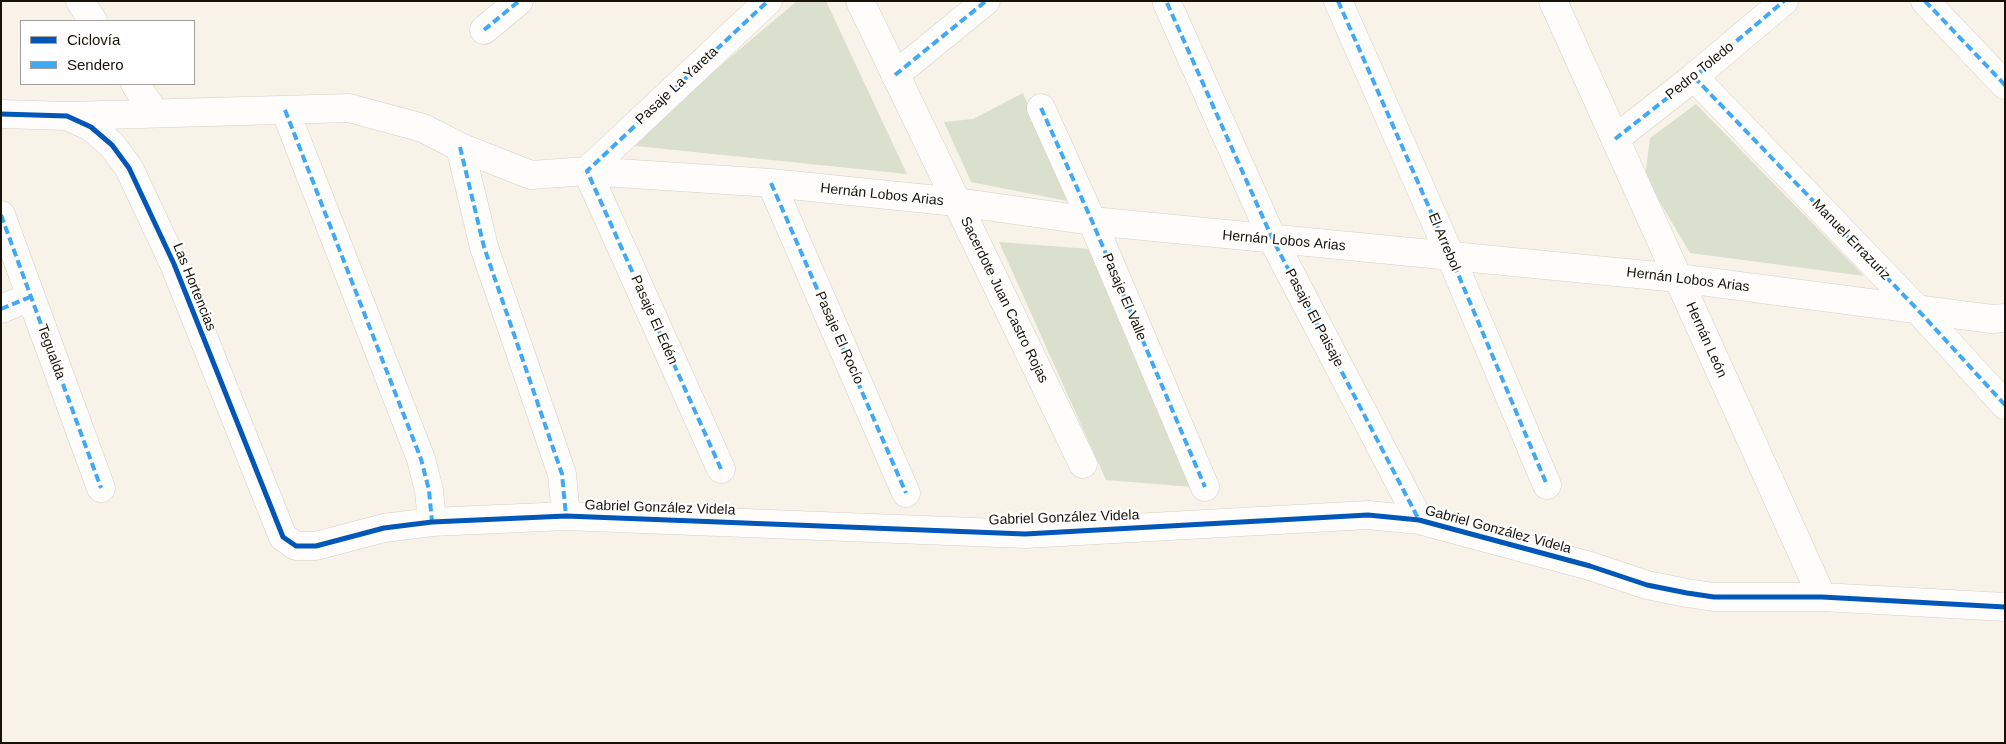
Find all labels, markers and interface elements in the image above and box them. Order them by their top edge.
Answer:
legend [20,20,195,85]
text: Ciclovía [67,31,120,48]
street label: Pedro Toledo [1663,39,1737,103]
street label: Pasaje La Yareta [632,44,722,128]
text: Sendero [67,56,124,73]
street label: Hernán Lobos Arias [820,180,944,210]
street label: Manuel Errazuriz [1808,196,1894,284]
street label: El Arrebol [1424,210,1464,274]
street label: Sacerdote Juan Castro Rojas [956,214,1052,386]
street label: Hernán Lobos Arias [1222,227,1346,255]
street label: Las Hortencias [169,241,219,333]
street label: Pasaje El Valle [1098,251,1150,343]
street label: Hernán Lobos Arias [1626,264,1750,296]
street label: Pasaje El Paisaje [1281,266,1347,370]
street label: Pasaje El Edén [627,273,681,367]
street label: Pasaje El Rocío [811,289,867,387]
street label: Hernán León [1682,300,1730,380]
street label: Tegualda [33,322,69,382]
street label: Gabriel González Videla [584,497,736,519]
street label: Gabriel González Videla [1423,502,1573,558]
street label: Gabriel González Videla [988,507,1140,529]

